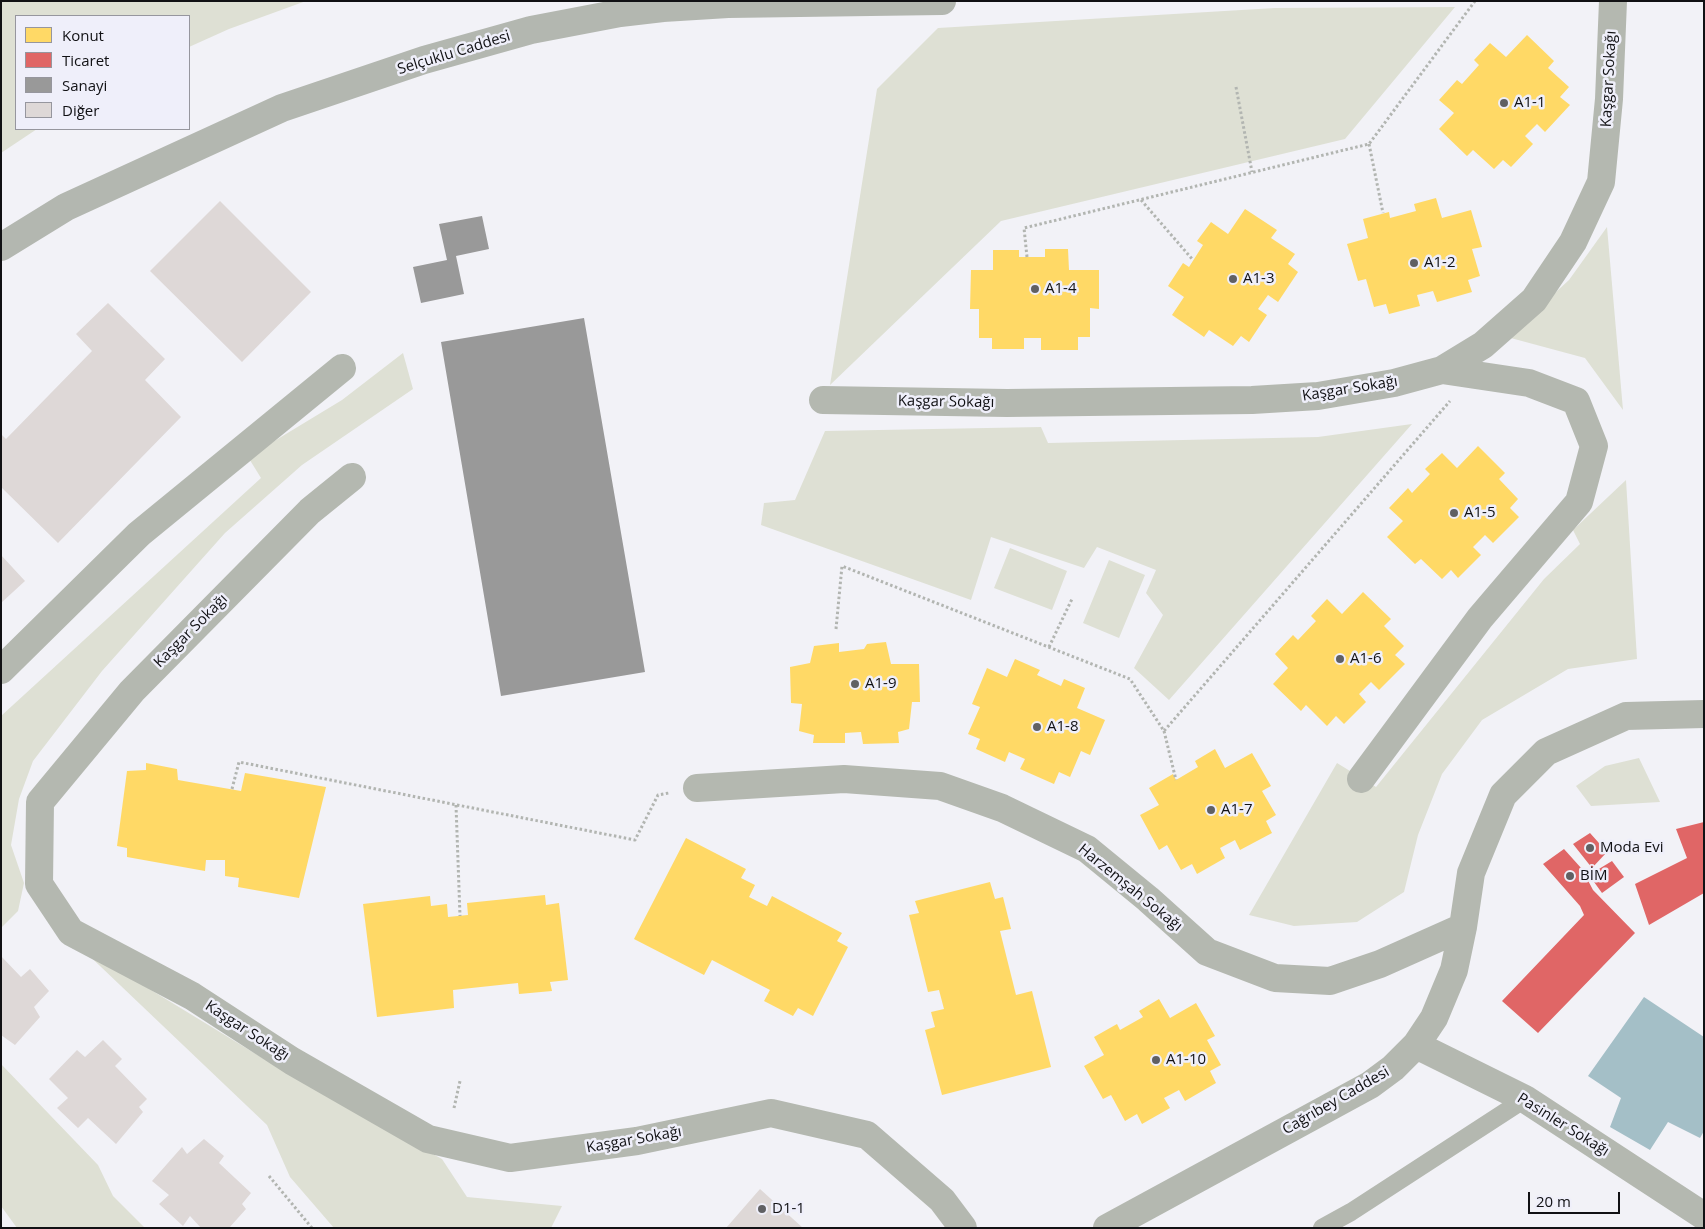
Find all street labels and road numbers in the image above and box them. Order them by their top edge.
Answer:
street label: Selçuklu Caddesi [395,27,513,79]
street label: Kaşgar Sokağı [1597,30,1621,128]
street label: Kaşgar Sokağı [1301,373,1399,405]
street label: Kaşgar Sokağı [898,392,994,412]
street label: Kaşgar Sokağı [150,590,232,672]
street label: Harzemşah Sokağı [1074,840,1186,936]
street label: Kaşgar Sokağı [202,997,292,1065]
street label: Cağrıbey Caddesi [1279,1063,1393,1139]
street label: Pasinler Sokağı [1514,1090,1612,1160]
street label: Kaşgar Sokağı [585,1123,683,1157]

